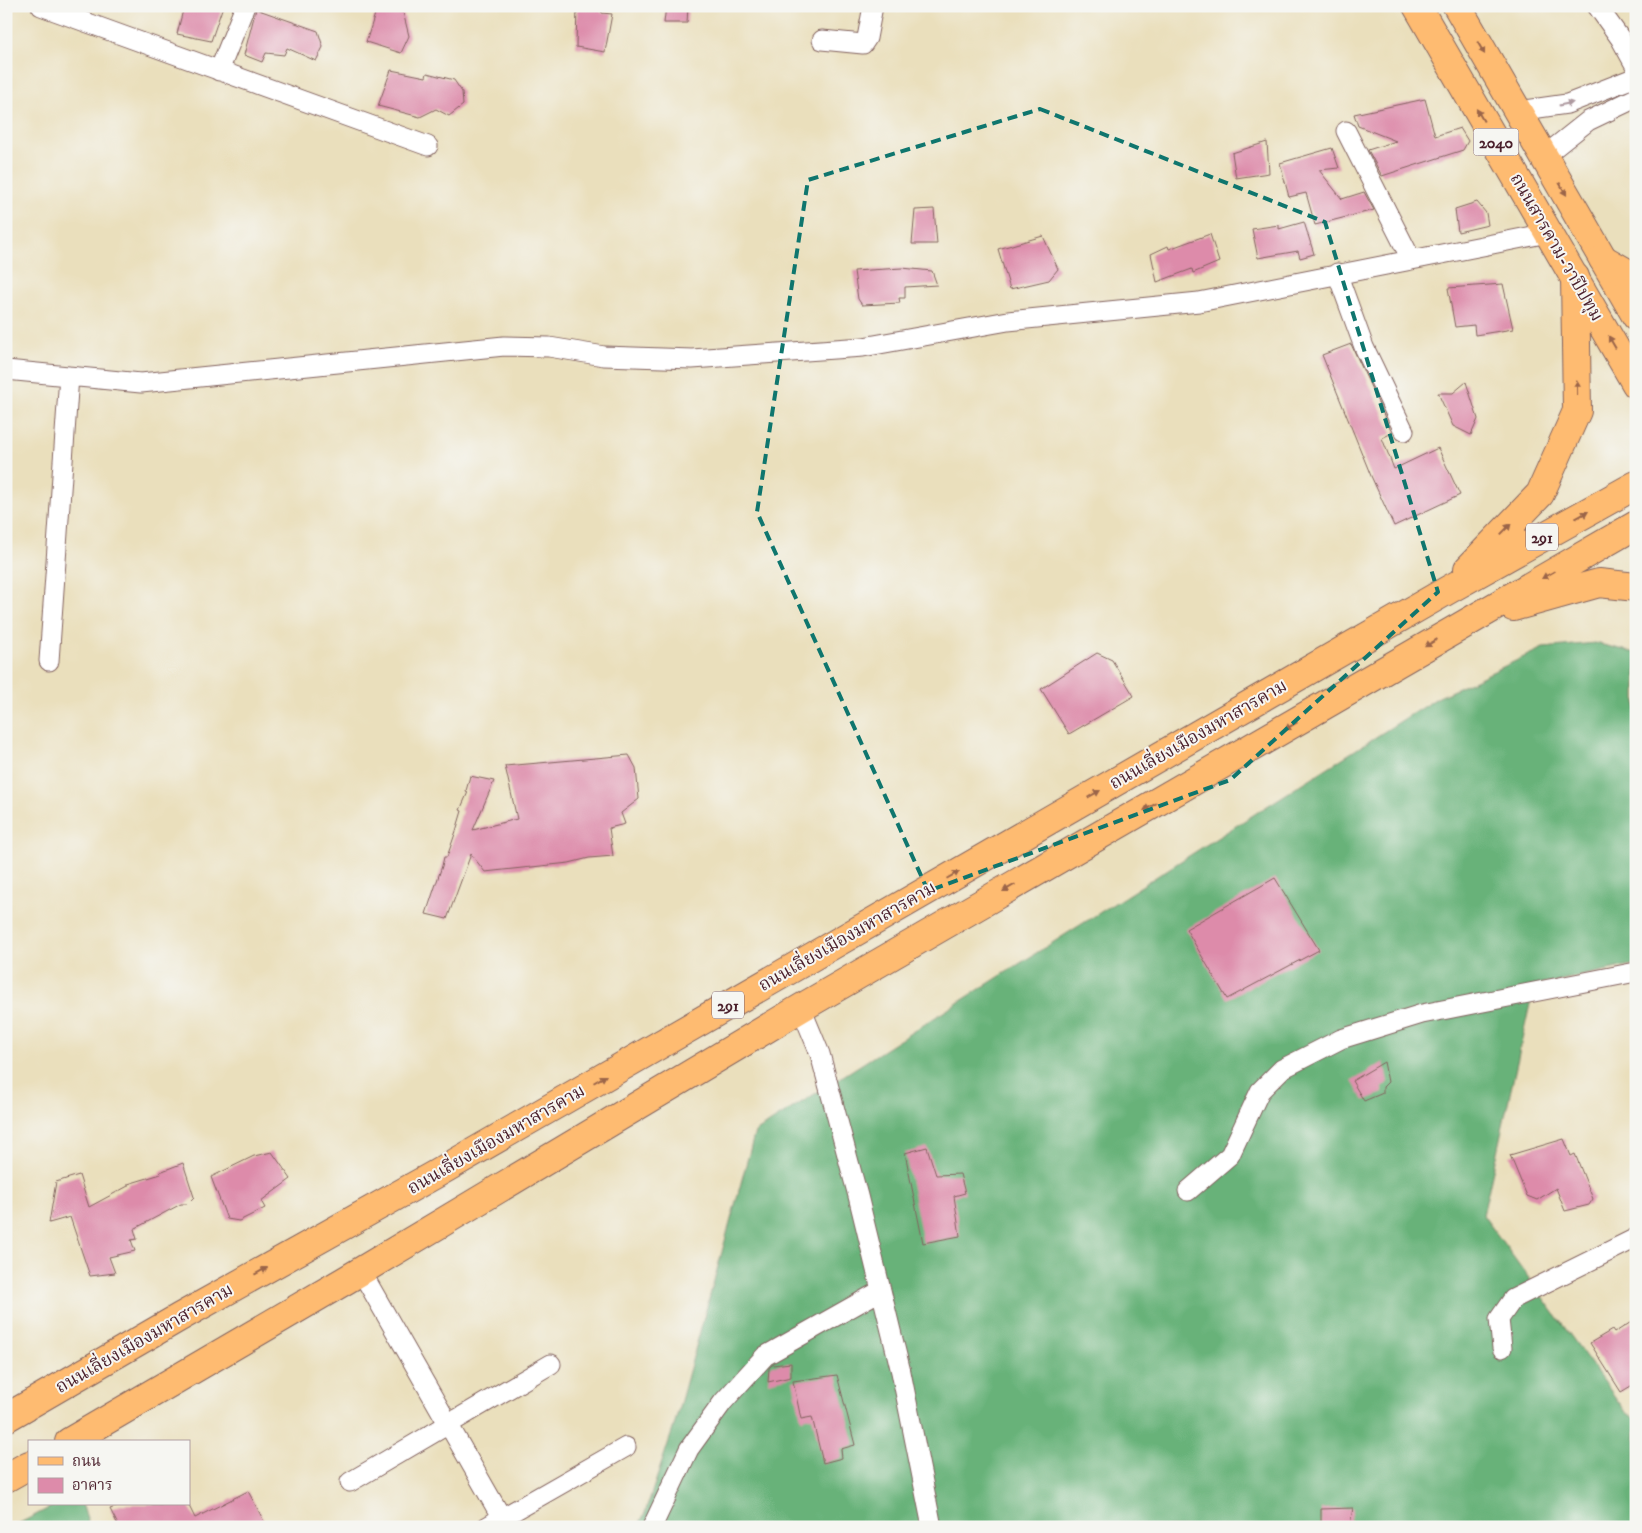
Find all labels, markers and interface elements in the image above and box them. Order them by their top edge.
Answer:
one-way arrow [1477,42,1486,55]
one-way arrow [1558,100,1573,108]
one-way arrow [1475,108,1484,121]
road number: 2040 [1474,128,1518,156]
street label: ถนนสารคาม-วาปีปทุม [1505,169,1608,326]
one-way arrow [1558,183,1567,196]
one-way arrow [1607,335,1616,348]
one-way arrow [1573,380,1581,396]
one-way arrow [1575,511,1590,519]
one-way arrow [1500,524,1512,536]
road number: 291 [1526,524,1558,550]
one-way arrow [1541,571,1554,580]
one-way arrow [1424,639,1437,648]
street label: ถนนเลี่ยงเมืองมหาสารคาม [1104,671,1291,795]
one-way arrow [1284,721,1297,730]
one-way arrow [1086,790,1101,798]
one-way arrow [1144,803,1157,812]
one-way arrow [947,871,960,880]
street label: ถนนเลี่ยงเมืองมหาสารคาม [753,873,940,997]
one-way arrow [1003,884,1016,893]
road number: 291 [712,992,744,1018]
one-way arrow [594,1074,607,1083]
street label: ถนนเลี่ยงเมืองมหาสารคาม [402,1076,589,1200]
one-way arrow [254,1267,268,1276]
street label: ถนนเลี่ยงเมืองมหาสารคาม [50,1275,237,1399]
legend [28,1440,190,1506]
text: ถนน [72,1452,101,1471]
text: อาคาร [72,1476,112,1495]

